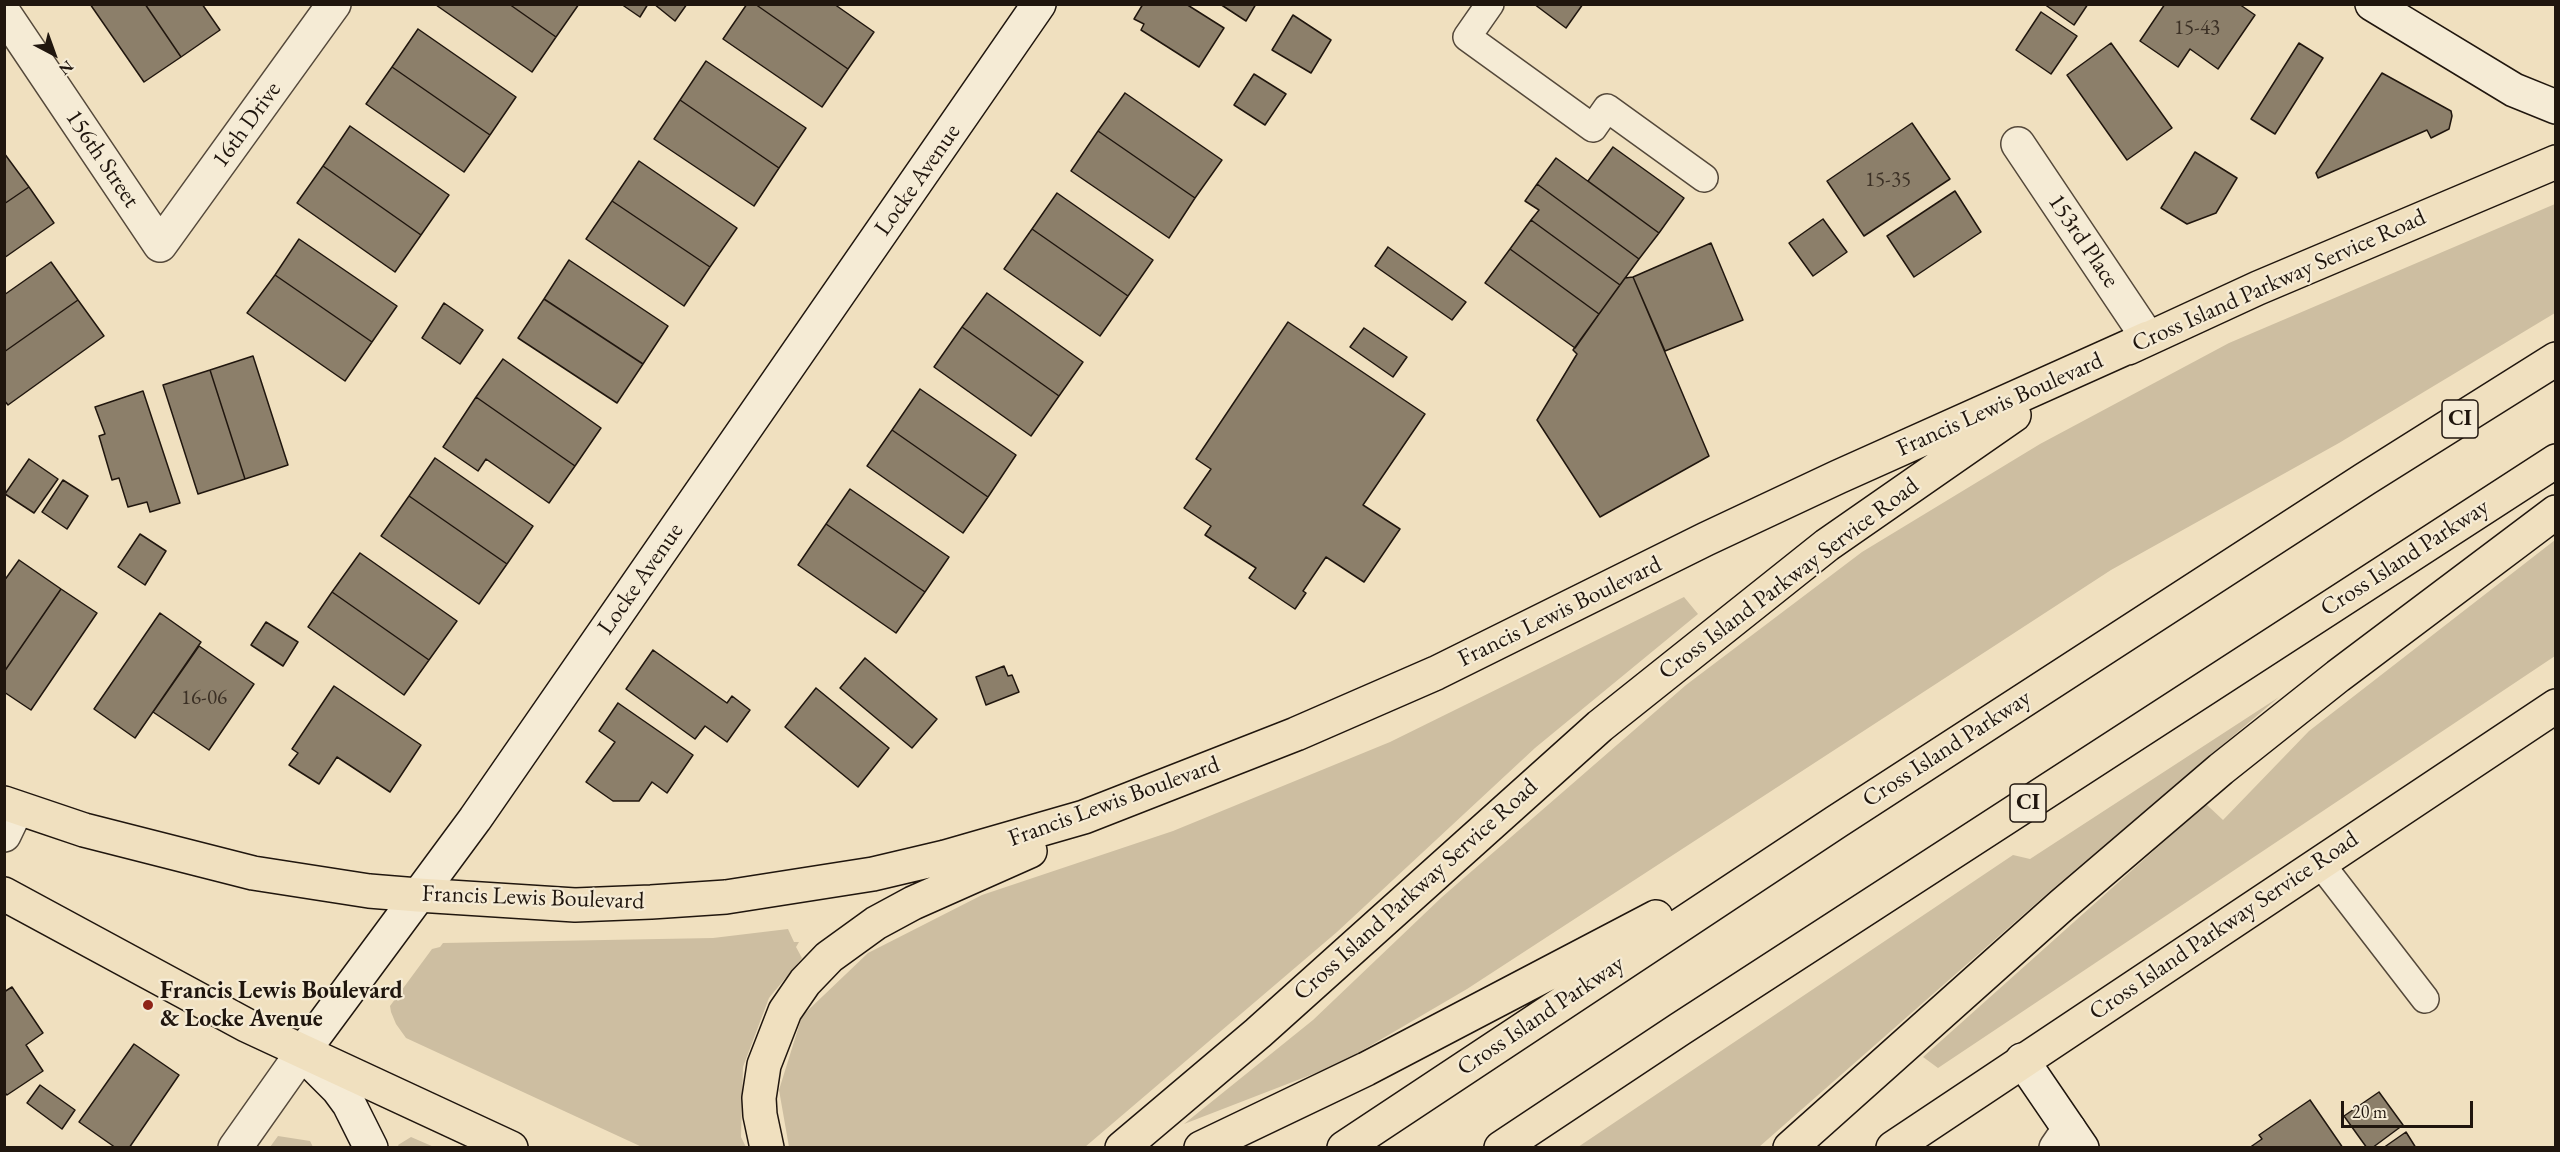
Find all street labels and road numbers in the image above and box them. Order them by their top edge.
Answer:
street label: 16th Drive [206,76,288,174]
street label: 156th Street [59,105,145,213]
street label: Locke Avenue [869,119,967,241]
street label: 153rd Place [2041,189,2125,293]
street label: Cross Island Parkway Service Road [2128,203,2430,359]
street label: Francis Lewis Boulevard [1892,347,2108,463]
road number: CI [2442,400,2478,438]
street label: Cross Island Parkway Service Road [1653,472,1925,686]
street label: Cross Island Parkway [2315,493,2495,623]
street label: Locke Avenue [592,518,690,640]
street label: Francis Lewis Boulevard [1454,550,1666,674]
street label: Cross Island Parkway [1857,684,2037,814]
street label: Francis Lewis Boulevard [1004,750,1224,854]
street label: Cross Island Parkway Service Road [1288,773,1544,1007]
road number: CI [2010,784,2046,822]
street label: Cross Island Parkway Service Road [2084,825,2364,1027]
street label: Francis Lewis Boulevard [421,880,645,916]
street label: Cross Island Parkway [1452,950,1630,1082]

